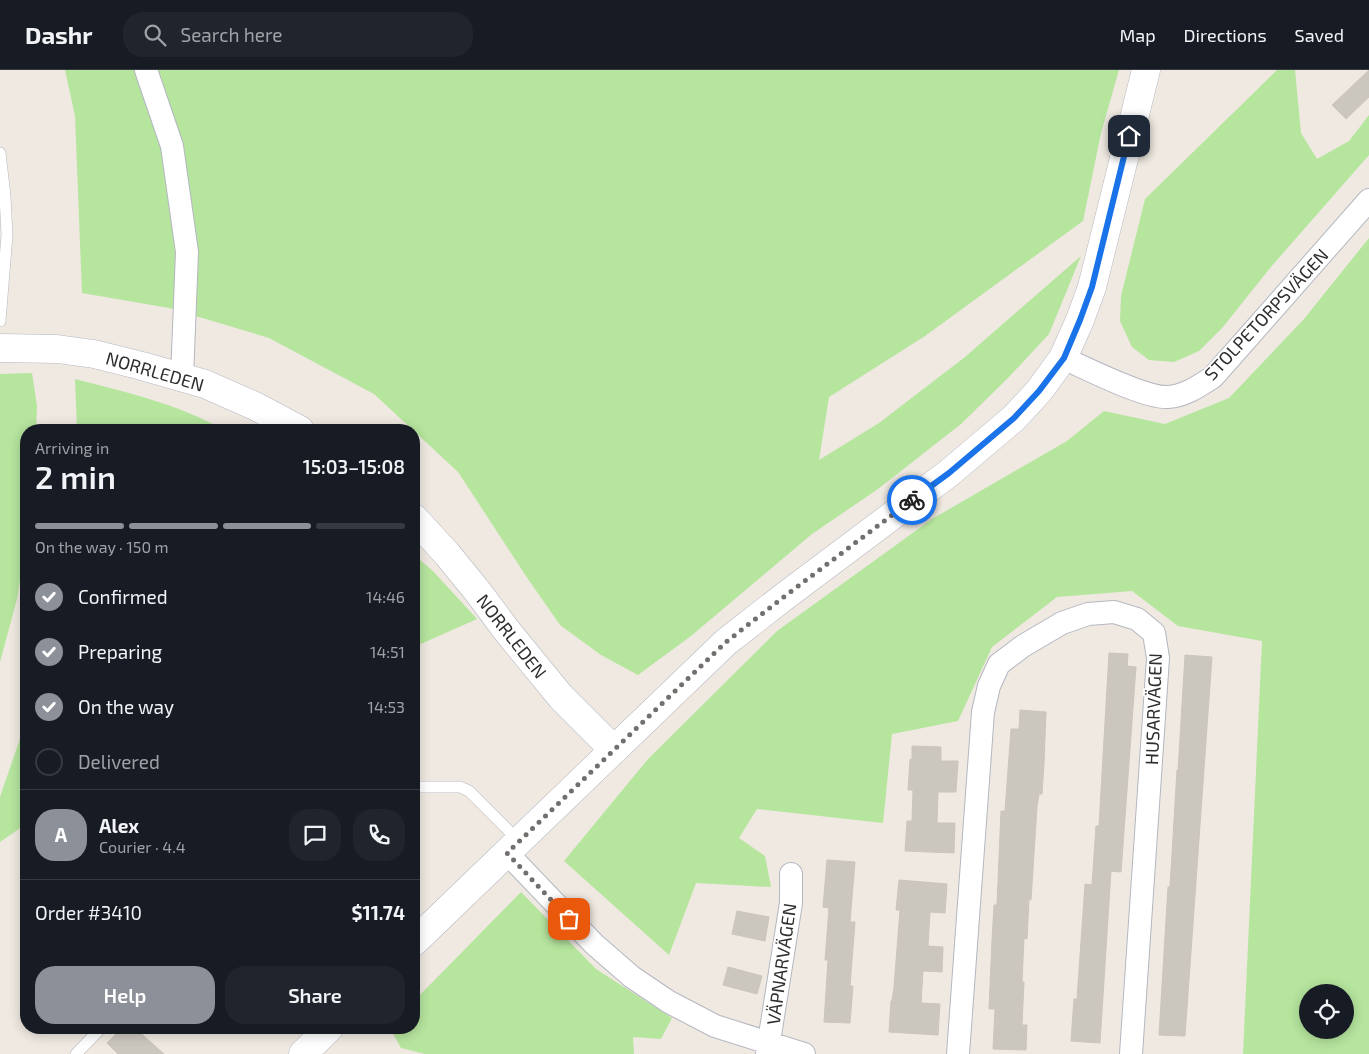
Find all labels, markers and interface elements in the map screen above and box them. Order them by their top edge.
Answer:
search box [123,12,473,57]
text: Dashr [25,20,93,49]
icon: search [141,21,169,49]
text: Search here [181,23,283,46]
text: Map [1119,24,1156,46]
text: Directions [1184,24,1267,46]
text: Saved [1295,24,1344,46]
pin [1108,115,1150,157]
icon: home [1115,122,1143,150]
street label: STOLPETORPSVÄGEN [1199,244,1333,384]
street label: NORRLEDEN [103,347,207,395]
text: Arriving in [35,438,109,457]
text: 15:03–15:08 [303,455,405,478]
text: 2 min [35,457,116,495]
courier [887,475,937,525]
icon: bike [898,486,926,514]
text: On the way · 150 m [35,537,169,556]
icon: check [35,583,63,611]
text: Confirmed [78,585,168,608]
text: 14:46 [366,587,405,606]
street label: NORRLEDEN [472,589,552,683]
icon: check [35,638,63,666]
text: Preparing [78,640,162,663]
text: 14:51 [370,642,405,661]
street label: HUSARVÄGEN [1140,653,1166,765]
icon: check [35,693,63,721]
text: On the way [78,695,174,718]
text: 14:53 [368,697,405,716]
text: Delivered [78,750,160,773]
button: chat [289,809,341,861]
button: phone [353,809,405,861]
text: Alex [99,814,139,837]
text: A [55,823,67,846]
text: Courier · 4.4 [99,837,186,856]
pin [548,898,590,940]
text: Order #3410 [35,901,142,924]
text: $11.74 [351,901,405,924]
street label: VÄPNARVÄGEN [762,902,800,1026]
icon: bag [555,905,583,933]
button: Help [35,966,215,1024]
button: Share [225,966,405,1024]
map controls [1299,984,1354,1039]
button: locate [1299,984,1354,1039]

